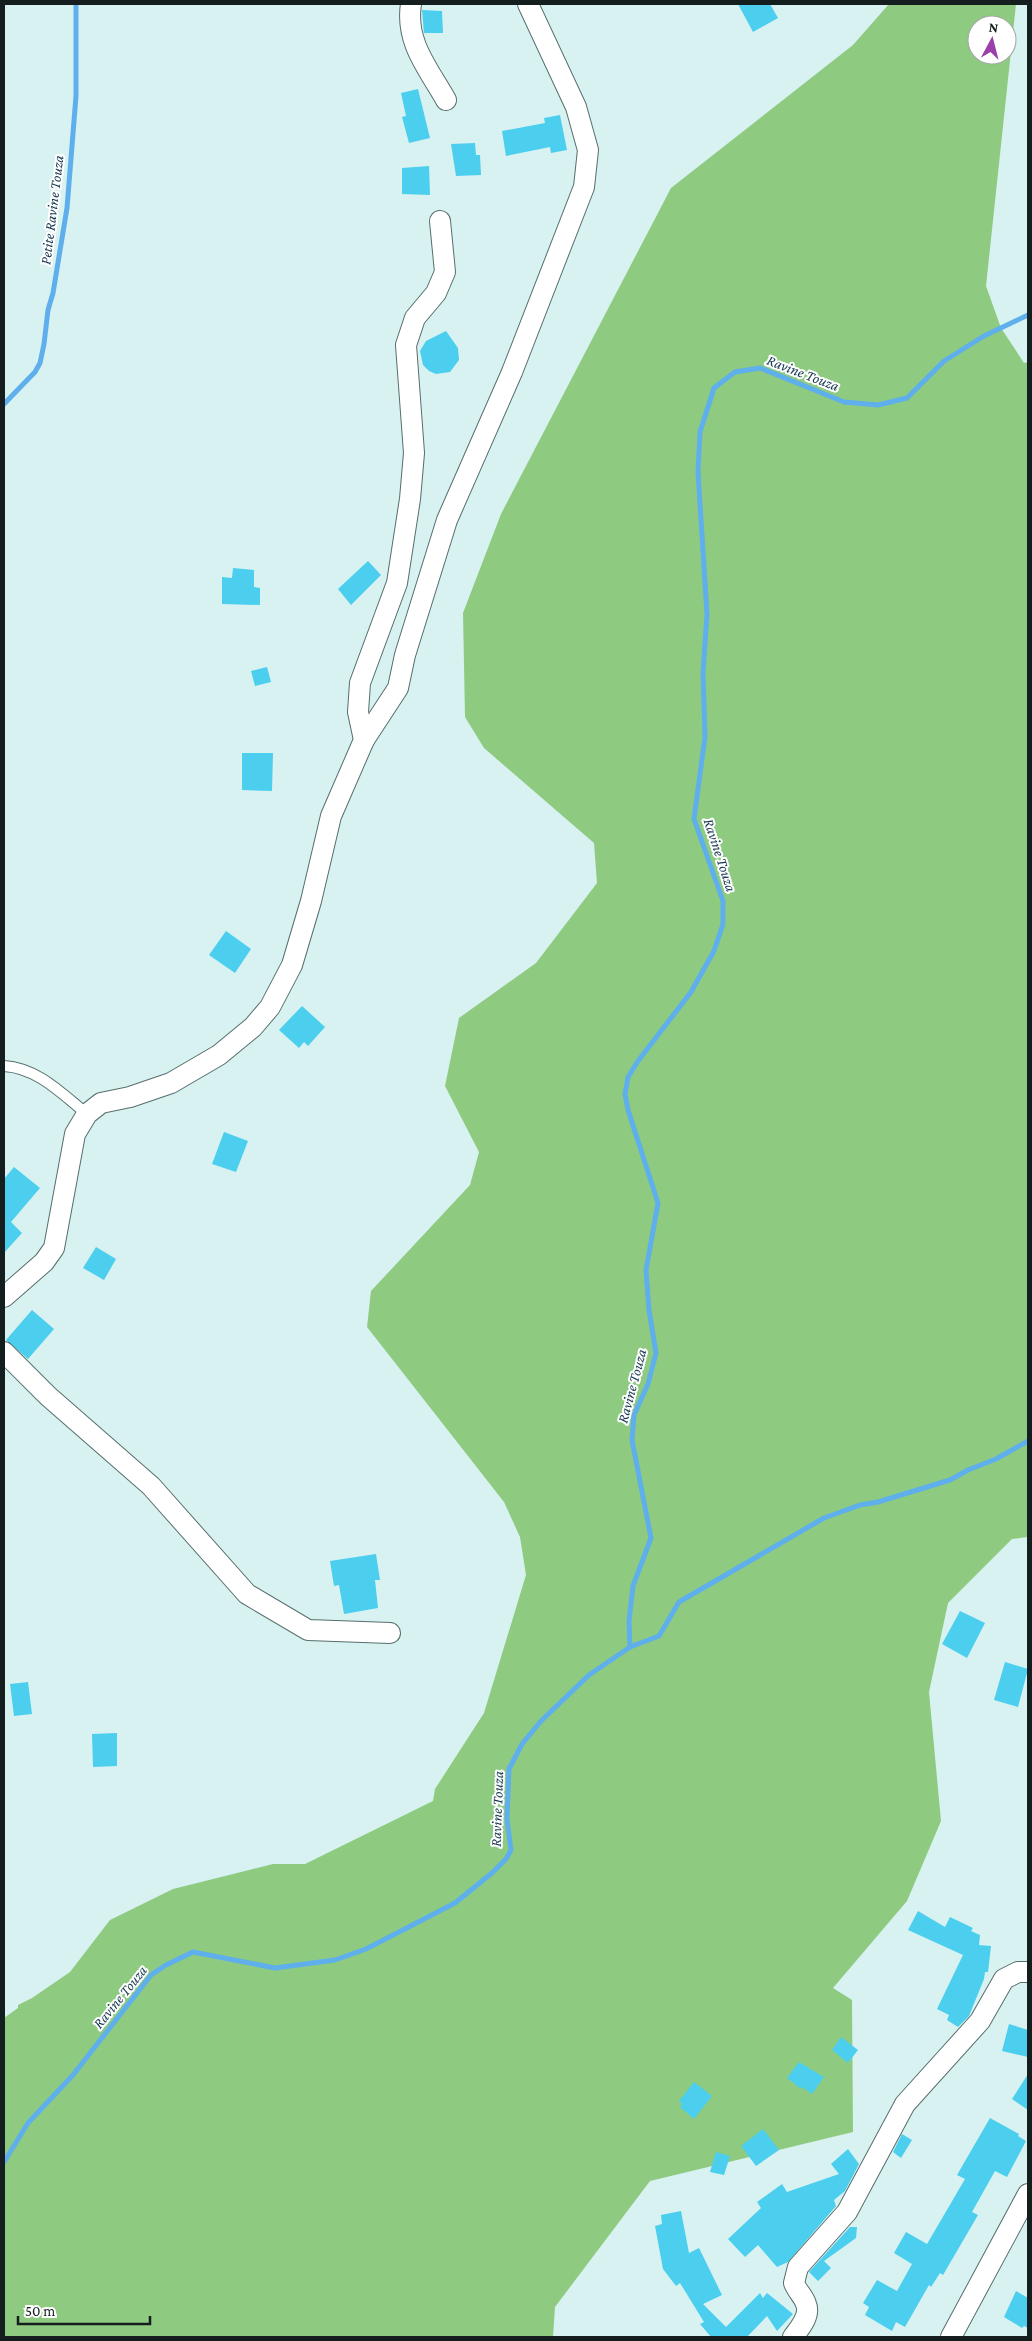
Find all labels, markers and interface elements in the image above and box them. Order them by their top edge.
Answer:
north arrow [967,15,1017,65]
text: N [988,19,1000,36]
water label: Petite Ravine Touza [37,154,67,266]
water label: Ravine Touza [765,352,841,394]
water label: Ravine Touza [701,816,739,894]
water label: Ravine Touza [614,1347,650,1425]
water label: Ravine Touza [488,1771,506,1847]
water label: Ravine Touza [90,1962,150,2032]
scale bar [18,2294,150,2326]
text: 50 m [25,2303,55,2319]

